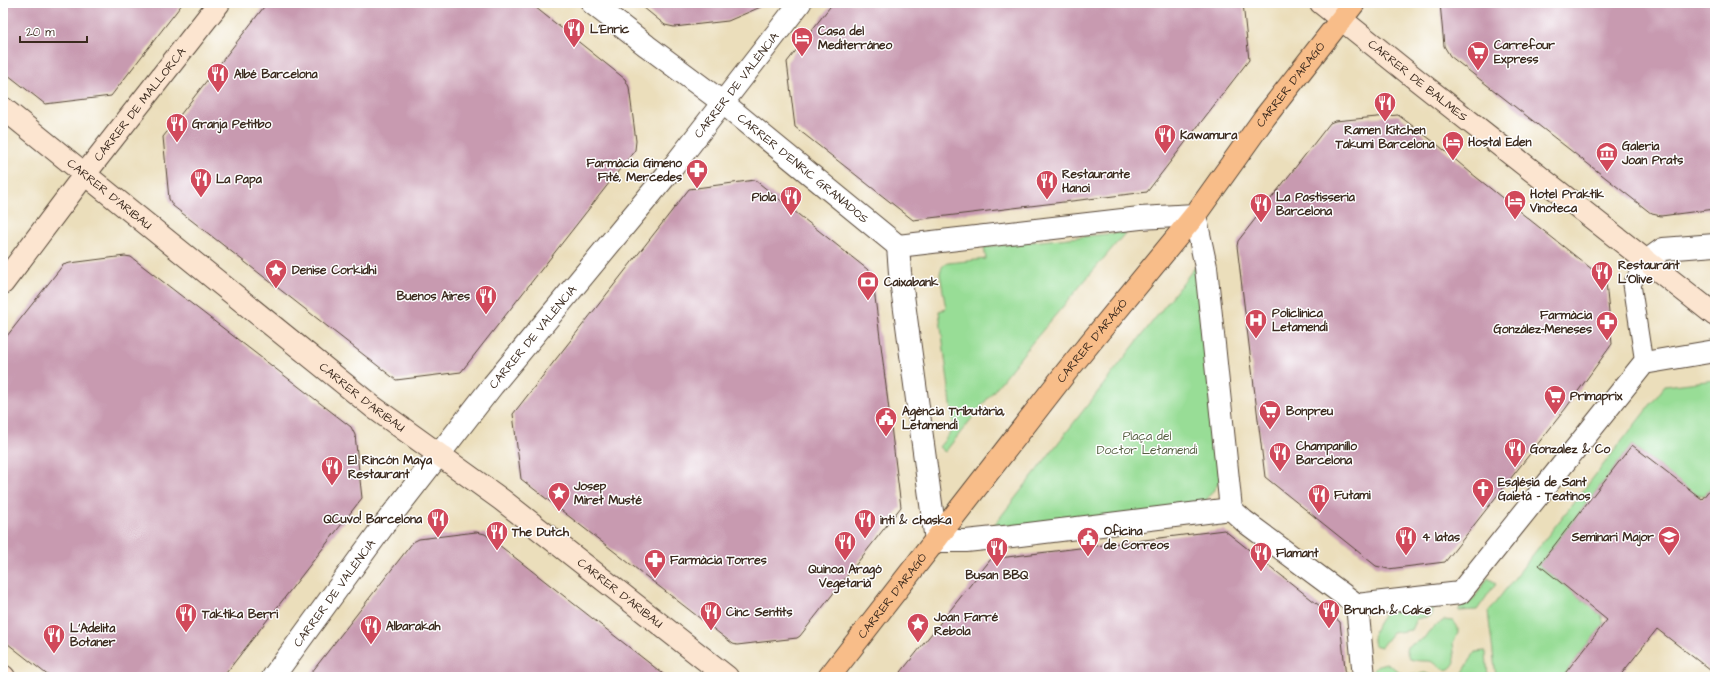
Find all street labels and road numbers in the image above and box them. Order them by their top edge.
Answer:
street label: CARRER DE VALÈNCIA [690,29,783,142]
street label: CARRER DE BALMES [1364,36,1471,126]
street label: CARRER D'ARAGÓ [1252,39,1329,131]
street label: CARRER DE MALLORCA [90,44,190,165]
street label: CARRER D'ENRIC GRANADOS [733,110,872,228]
street label: CARRER D'ARIBAU [63,155,155,234]
street label: CARRER DE VALÈNCIA [485,282,581,393]
street label: CARRER D'ARAGÓ [1053,295,1132,386]
street label: CARRER D'ARIBAU [315,359,408,436]
street label: CARRER DE VALÈNCIA [290,536,380,651]
street label: CARRER D'ARAGÓ [854,550,931,642]
street label: CARRER D'ARIBAU [573,554,666,632]

